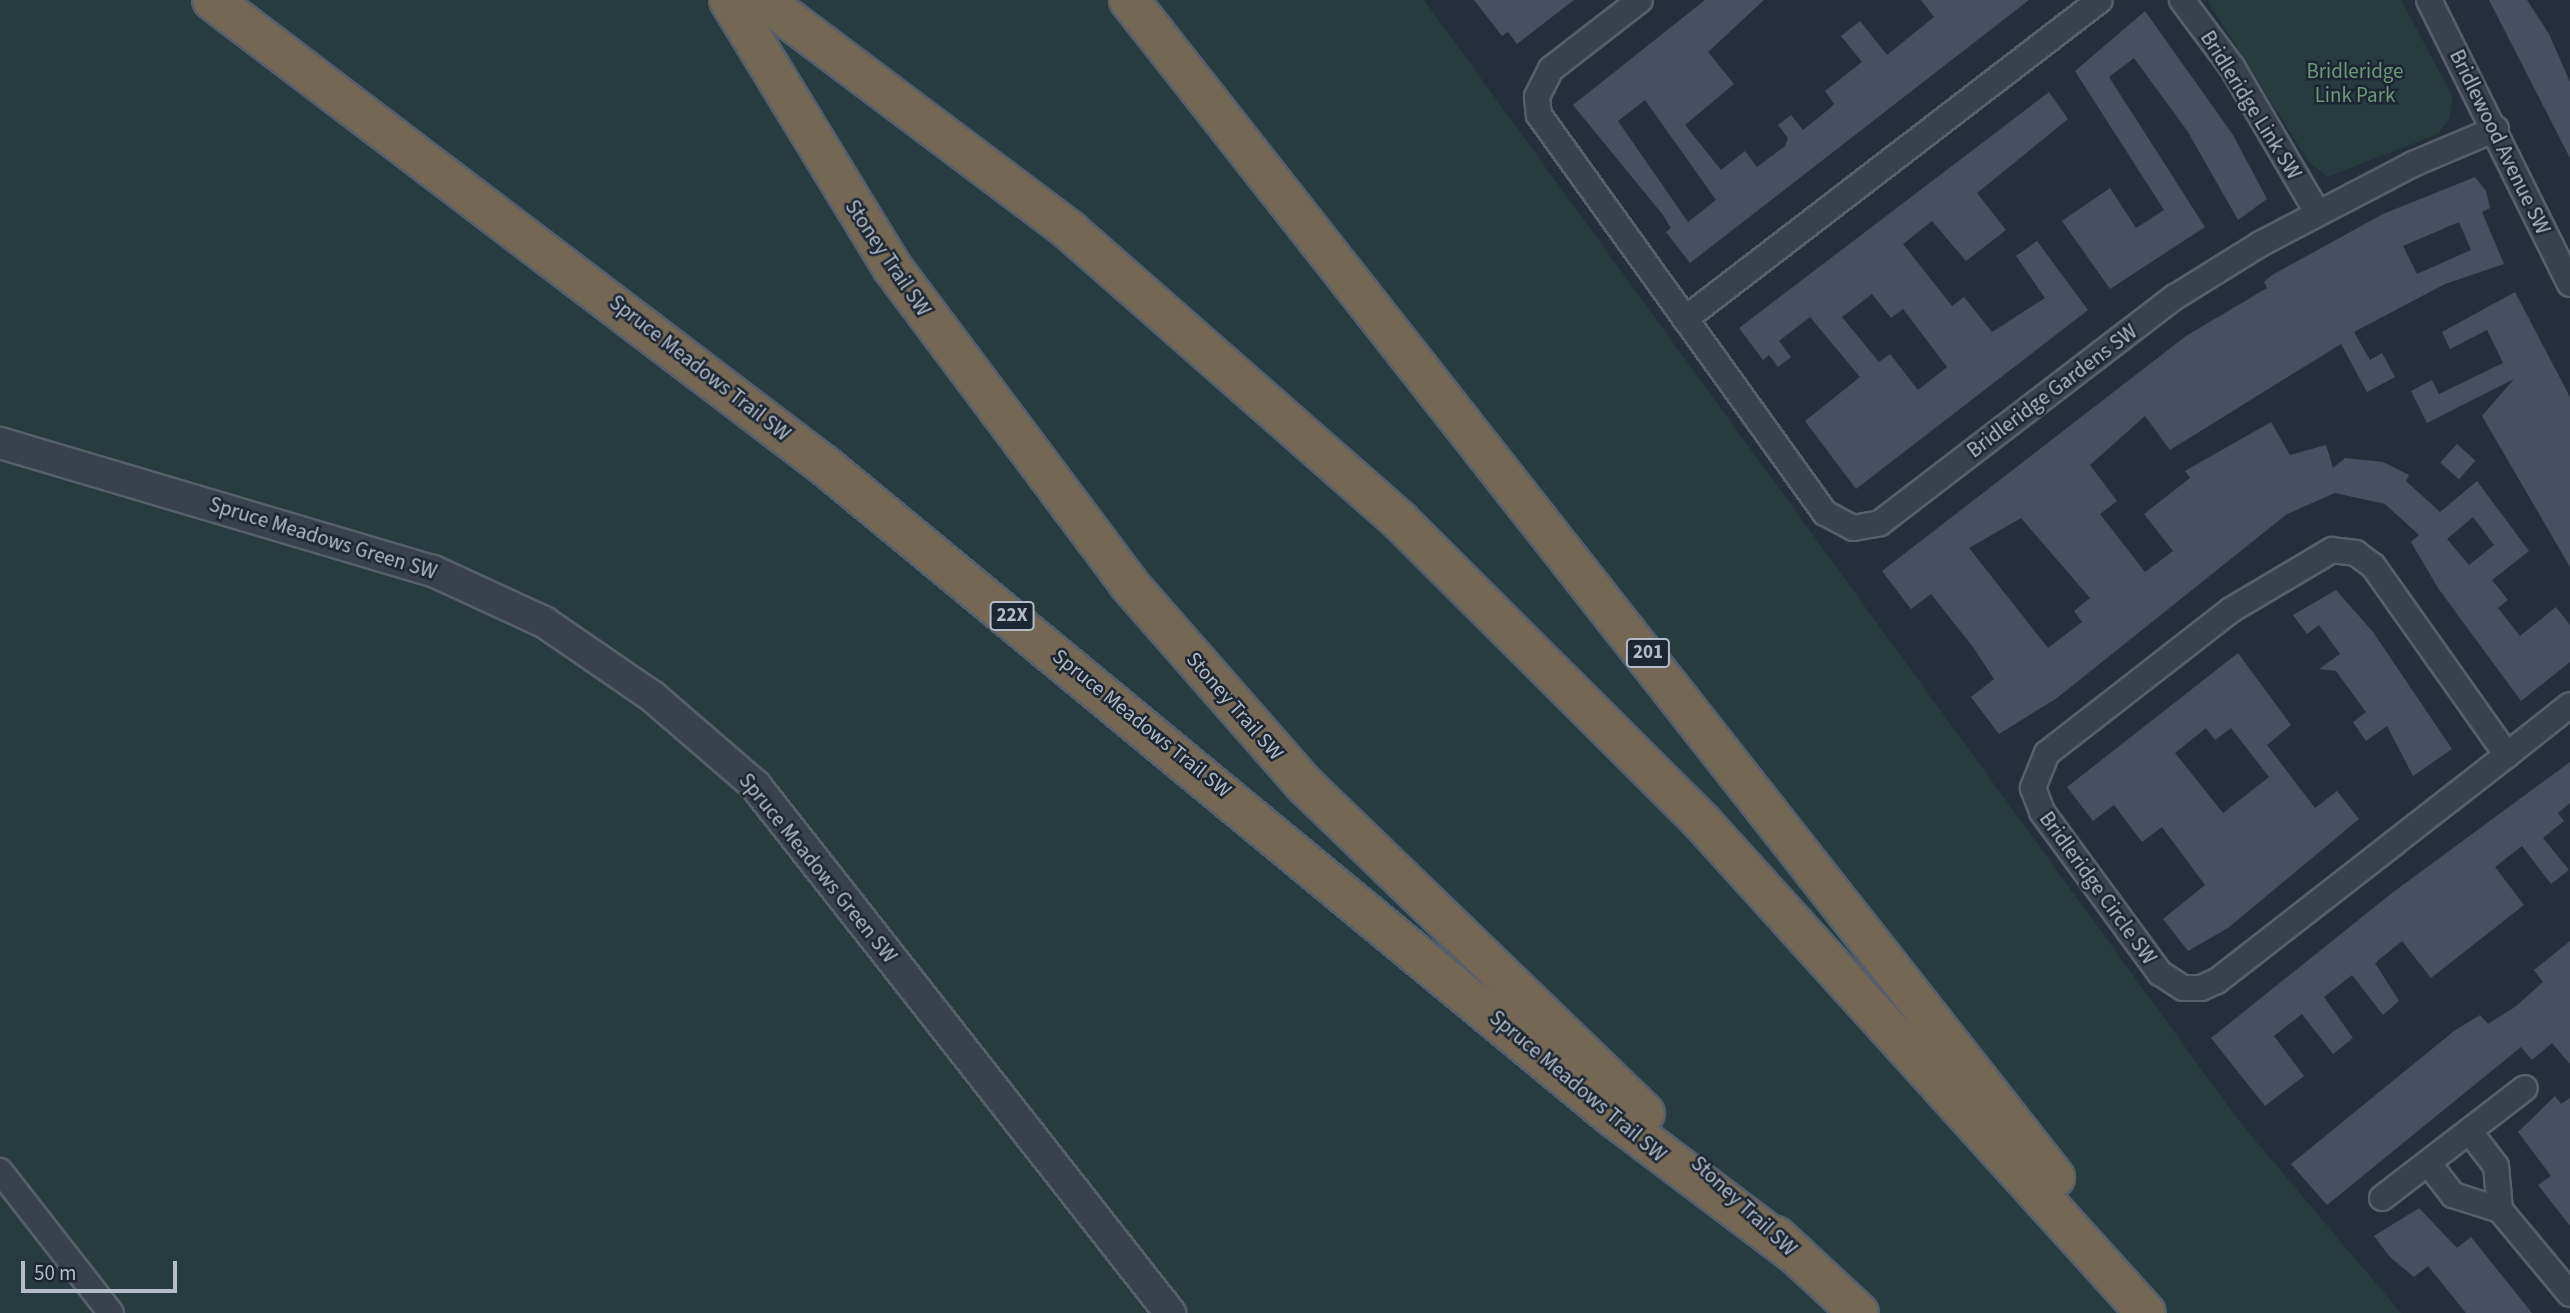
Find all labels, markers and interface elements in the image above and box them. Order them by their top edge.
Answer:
street label: Bridleridge Link SW [2195,26,2307,184]
street label: Bridlewood Avenue SW [2444,45,2556,239]
park label: Bridleridge Link Park [2306,58,2404,108]
street label: Stoney Trail SW [840,195,936,321]
street label: Spruce Meadows Trail SW [605,290,795,446]
street label: Bridleridge Gardens SW [1962,319,2142,463]
street label: Spruce Meadows Green SW [206,491,440,585]
road number: 22X [989,600,1035,632]
road number: 201 [1625,638,1671,668]
street label: Spruce Meadows Trail SW [1048,643,1236,803]
street label: Stoney Trail SW [1181,647,1289,765]
street label: Spruce Meadows Green SW [734,768,902,968]
street label: Bridleridge Circle SW [2034,807,2162,969]
street label: Spruce Meadows Trail SW [1485,1005,1671,1167]
street label: Stoney Trail SW [1686,1151,1802,1261]
scale bar [24,1246,180,1290]
text: 50 m [34,1258,76,1288]

